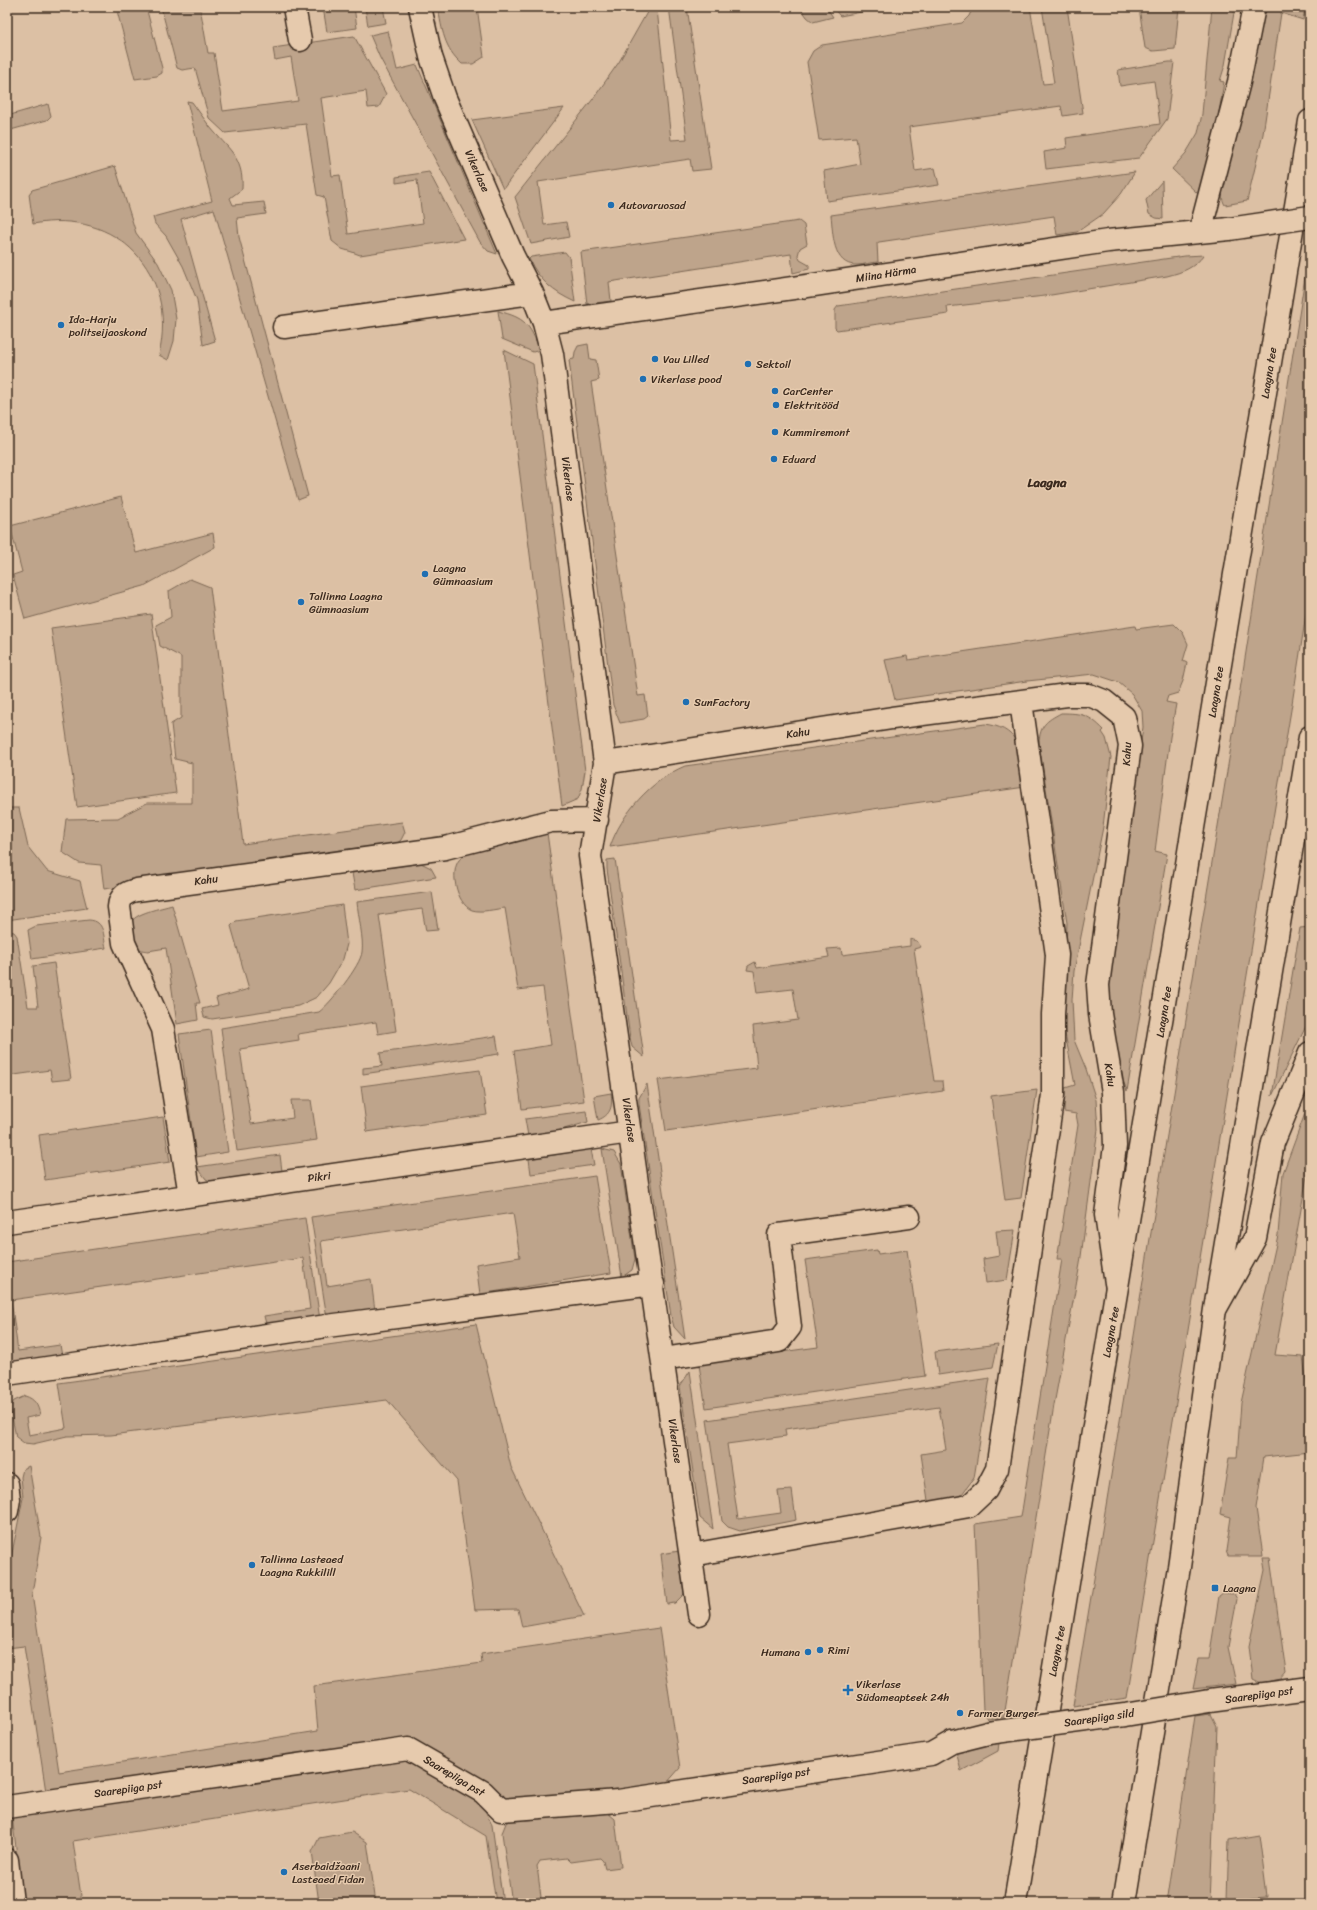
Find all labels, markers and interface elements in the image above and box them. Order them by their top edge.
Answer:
street label: Vikerlase [459,147,495,196]
place label: Autovaruosad [618,196,687,215]
marker: Autovaruosad [606,200,616,210]
street label: Miina Härma [854,260,918,288]
place label: Ida-Harju politseijaoskond [68,310,148,342]
marker: Ida-Harju politseijaoskond [56,320,66,330]
street label: Laagna tee [1256,346,1282,400]
place label: Vau Lilled [663,350,710,369]
marker: Vau Lilled [650,354,660,364]
place label: Sektoil [756,355,792,374]
marker: Sektoil [743,359,753,369]
place label: Vikerlase pood [651,370,723,389]
marker: Vikerlase pood [638,374,648,384]
place label: CarCenter [783,382,834,401]
marker: CarCenter [770,386,780,396]
place label: Elektritööd [784,396,840,415]
marker: Elektritööd [771,400,781,410]
place label: Kummiremont [783,423,850,442]
marker: Kummiremont [770,427,780,437]
place label: Eduard [782,450,817,469]
marker: Eduard [769,454,779,464]
street label: Vikerlase [556,456,580,503]
district label: Laagna [1027,471,1067,494]
place label: Laagna Gümnaasium [433,559,494,591]
marker: Laagna Gümnaasium [420,569,430,579]
place label: Tallinna Laagna Gümnaasium [309,587,383,619]
marker: Tallinna Laagna Gümnaasium [296,597,306,607]
street label: Laagna tee [1203,665,1229,719]
place label: SunFactory [694,693,750,712]
marker: SunFactory [681,697,691,707]
street label: Kahu [785,722,811,744]
street label: Kahu [1117,742,1137,766]
street label: Vikerlase [587,776,613,824]
street label: Kahu [193,869,219,891]
street label: Laagna tee [1151,985,1177,1039]
street label: Kahu [1099,1062,1121,1089]
street label: Vikerlase [616,1096,642,1144]
street label: Pikri [306,1166,333,1188]
street label: Laagna tee [1097,1305,1125,1359]
street label: Vikerlase [662,1417,688,1465]
place label: Tallinna Lasteaed Laagna Rukkilill [260,1550,344,1582]
marker: Tallinna Lasteaed Laagna Rukkilill [247,1560,257,1570]
place label: Laagna [1223,1579,1257,1598]
marker: Laagna [1210,1583,1220,1593]
street label: Laagna tee [1043,1624,1071,1678]
place label: Rimi [828,1641,850,1660]
place label: Humana [761,1643,800,1662]
marker: Rimi [815,1645,825,1655]
marker: Humana [803,1647,813,1657]
place label: Vikerlase Südameapteek 24h [856,1675,950,1707]
street label: Saarepiiga pst [1224,1681,1295,1709]
marker: Vikerlase Südameapteek 24h [843,1685,853,1695]
place label: Farmer Burger [968,1704,1039,1723]
street label: Saarepiiga sild [1063,1704,1136,1732]
marker: Farmer Burger [955,1708,965,1718]
street label: Saarepiiga pst [420,1750,489,1802]
street label: Saarepiiga pst [741,1762,812,1790]
street label: Saarepiiga pst [93,1775,164,1803]
place label: Aserbaidžaani Lasteaed Fidan [291,1857,364,1889]
marker: Aserbaidžaani Lasteaed Fidan [279,1867,289,1877]

